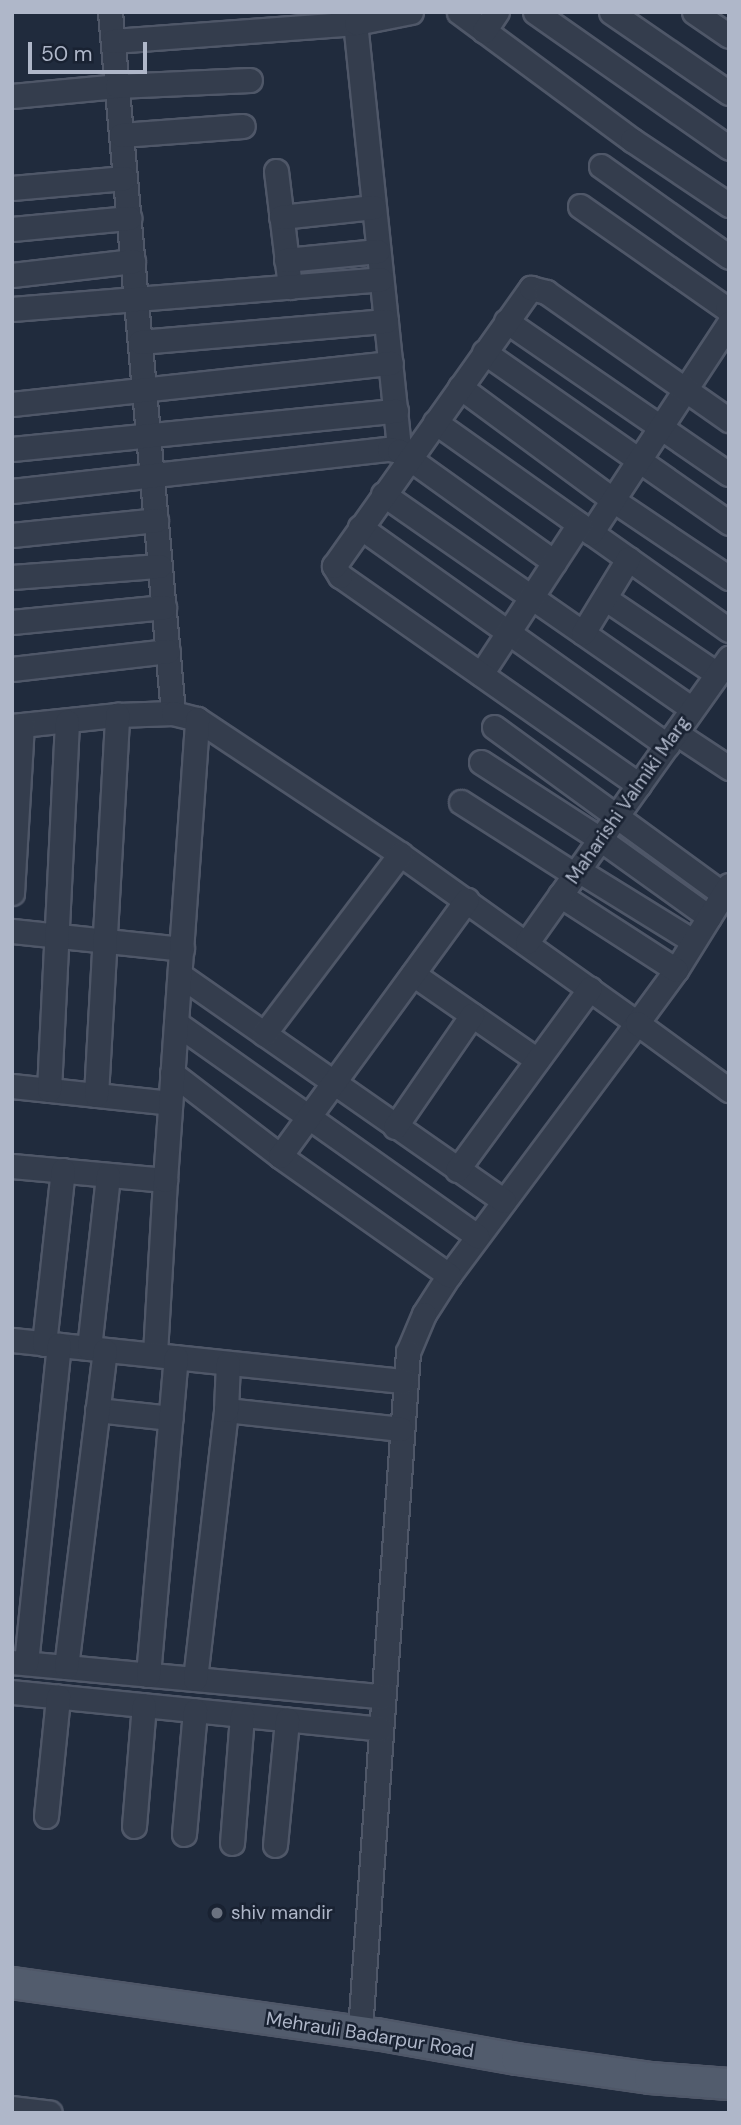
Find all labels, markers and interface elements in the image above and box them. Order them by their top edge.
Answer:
scale bar [32,28,150,72]
text: 50 m [41,40,92,68]
street label: Maharishi Valmiki Marg [561,712,695,888]
place label: shiv mandir [231,1902,333,1924]
marker: shiv mandir [209,1905,225,1921]
street label: Mehrauli Badarpur Road [265,2007,475,2063]

